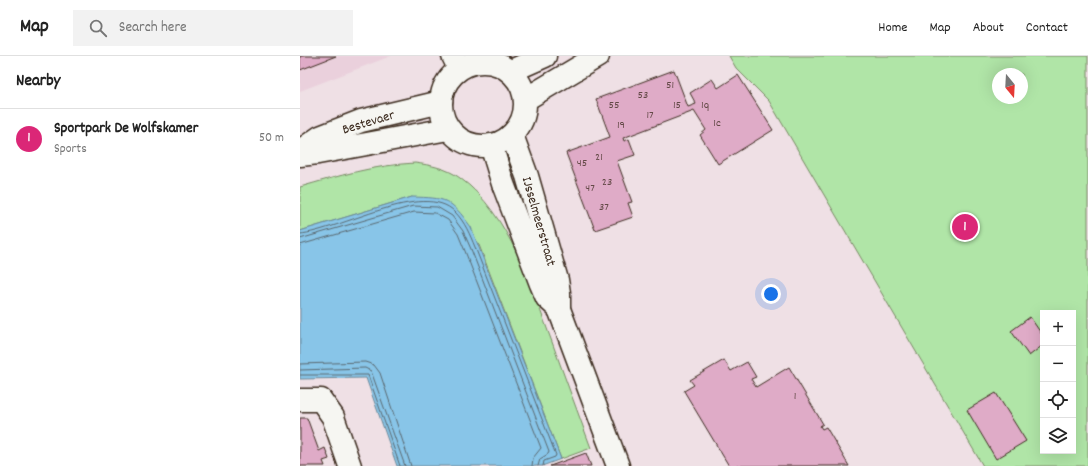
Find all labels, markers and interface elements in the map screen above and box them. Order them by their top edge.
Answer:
search box [73,10,353,46]
text: Map [20,14,49,41]
icon: search [87,17,109,39]
text: Search here [119,17,187,39]
text: Home [878,18,907,38]
text: Map [929,18,951,38]
text: About [973,18,1004,38]
text: Contact [1026,18,1068,38]
north arrow [992,68,1028,104]
text: Nearby [16,70,60,94]
house number: 51 [666,77,674,94]
house number: 53 [638,87,648,104]
house number: 55 [608,97,620,114]
house number: 15 [673,97,681,114]
house number: 1q [701,97,709,114]
street label: Bestevaer [340,105,398,140]
house number: 17 [646,107,654,124]
house number: 1c [713,115,721,132]
house number: 19 [617,117,625,134]
text: Sportpark De Wolfskamer [54,118,198,140]
text: 1 [28,129,30,148]
text: 50 m [259,129,284,148]
text: Sports [54,140,87,159]
house number: 21 [595,149,603,166]
house number: 45 [577,155,587,172]
street label: IJsselmeerstraat [516,174,560,269]
house number: 23 [602,174,612,191]
house number: 47 [585,180,595,197]
house number: 37 [599,199,609,216]
pin: 1 [952,212,978,242]
your location [761,284,781,304]
map controls [1040,310,1076,454]
button: + [1040,310,1076,346]
button: − [1040,346,1076,382]
button: locate [1040,382,1076,418]
house number: 1 [794,388,796,405]
button: layers [1040,418,1076,454]

